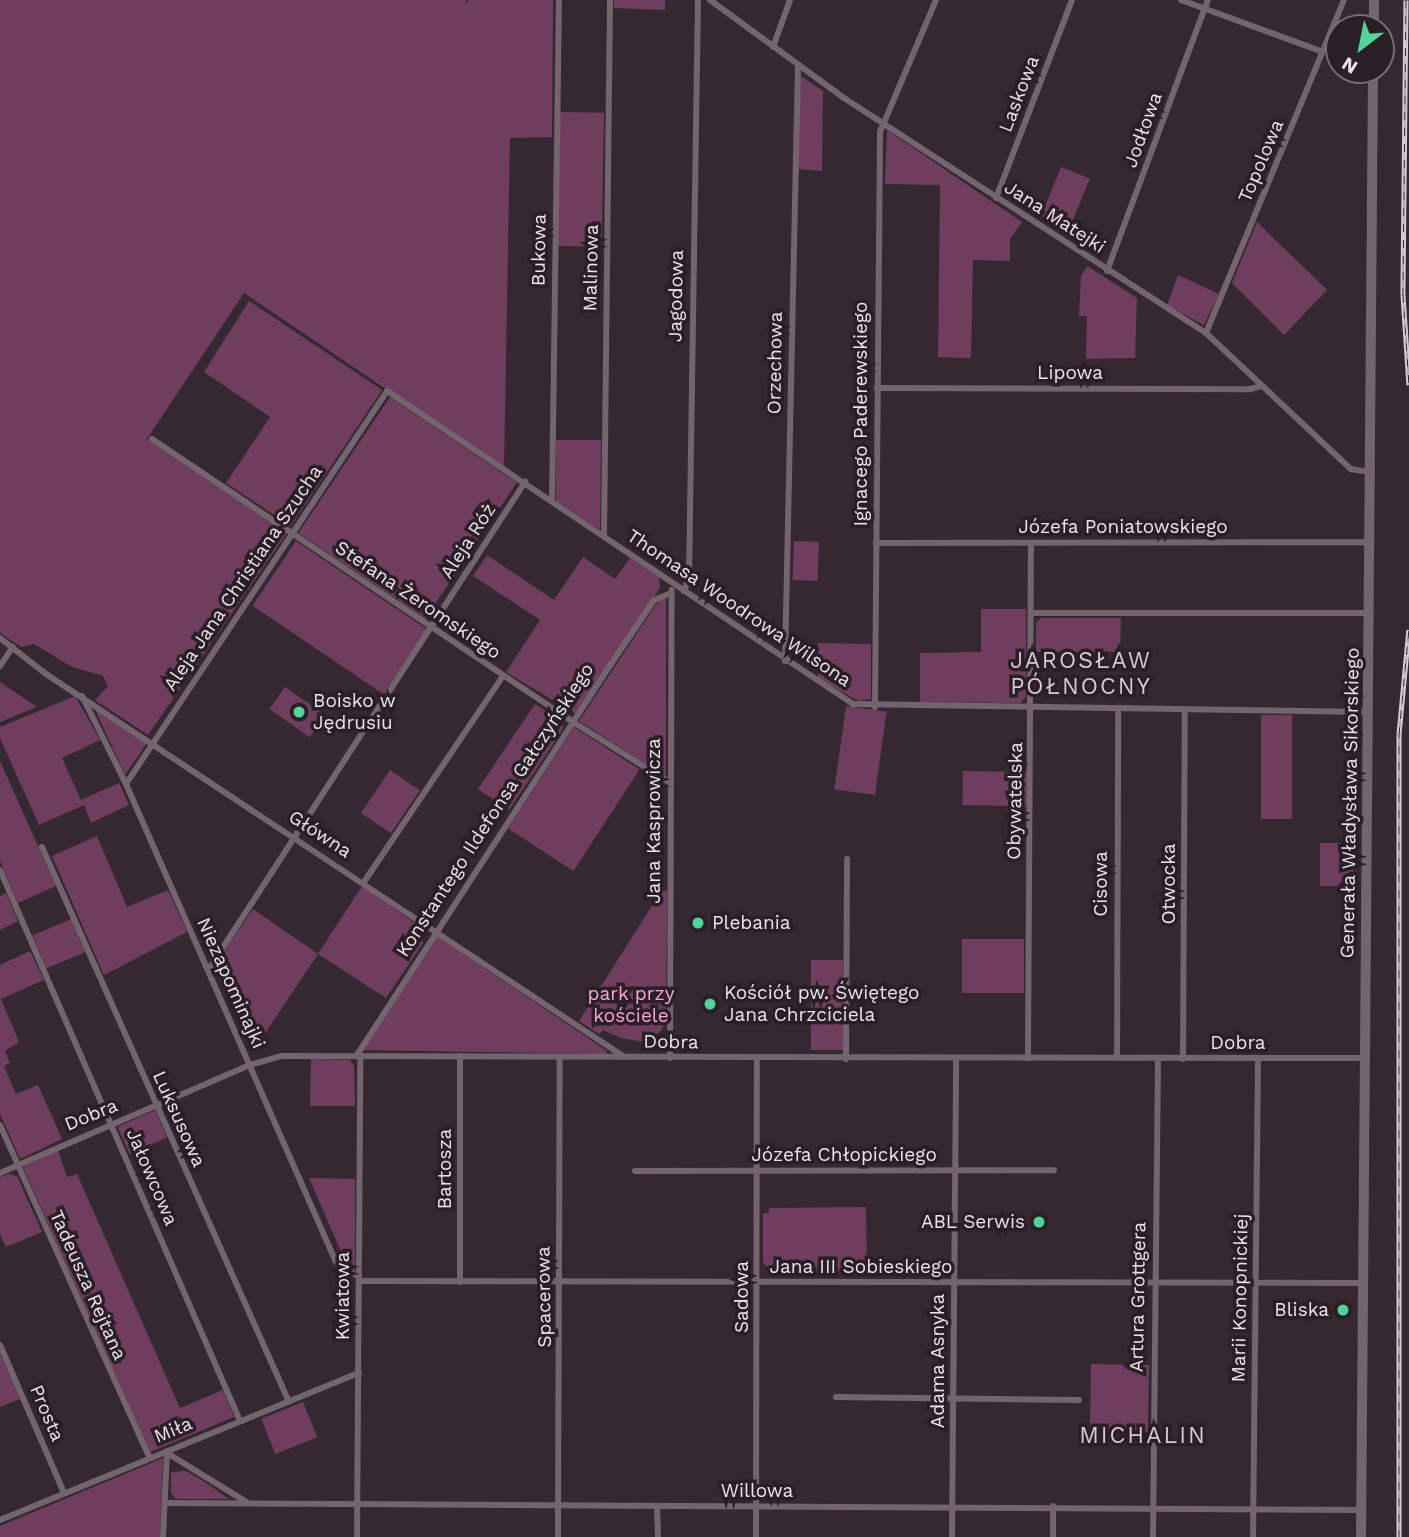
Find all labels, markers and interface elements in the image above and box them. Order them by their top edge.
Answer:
north arrow [1325,14,1395,84]
text: N [1338,52,1362,79]
street label: Laskowa [994,53,1044,135]
street label: Jodłowa [1119,89,1167,171]
street label: Topolowa [1233,116,1289,206]
street label: Jana Matejki [1000,176,1110,258]
street label: Bukowa [527,214,551,286]
street label: Malinowa [579,224,603,312]
street label: Jagodowa [664,250,688,342]
street label: Ignacego Paderewskiego [850,301,872,527]
street label: Orzechowa [763,311,787,415]
street label: Lipowa [1037,362,1103,384]
street label: Aleja Jana Christiana Szucha [158,460,328,696]
street label: Aleja Róż [435,499,501,583]
street label: Józefa Poniatowskiego [1018,516,1228,538]
street label: Thomasa Woodrowa Wilsona [622,524,856,692]
street label: Stefana Żeromskiego [331,536,505,664]
district label: JAROSŁAW PÓŁNOCNY [1011,647,1151,701]
street label: Generała Władysława Sikorskiego [1336,647,1364,959]
street label: Konstantego Ildefonsa Gałczyńskiego [391,659,599,961]
place label: Boisko w Jędrusiu [313,690,396,734]
marker: Boisko w Jędrusiu [291,704,307,720]
street label: Jana Kasprowicza [643,738,665,904]
street label: Obywatelska [1003,742,1027,860]
street label: Główna [284,805,356,863]
street label: Otwocka [1158,843,1180,925]
street label: Cisowa [1090,851,1112,917]
place label: Plebania [712,912,791,934]
street label: Niezapominajki [192,914,270,1052]
marker: Plebania [690,915,706,931]
place label: Kościół pw. Świętego Jana Chrzciciela [724,982,919,1026]
park label: park przy kościele [587,983,675,1027]
marker: Kościół pw. Świętego Jana Chrzciciela [702,996,718,1012]
street label: Dobra [643,1030,699,1054]
street label: Dobra [1210,1032,1266,1054]
street label: Luksusowa [148,1067,210,1171]
street label: Dobra [61,1094,121,1136]
street label: Jałowcowa [121,1125,183,1229]
street label: Bartosza [434,1129,456,1209]
street label: Józefa Chłopickiego [751,1144,937,1166]
street label: Tadeusza Rejtana [45,1206,131,1364]
place label: ABL Serwis [920,1211,1025,1233]
street label: Marii Konopnickiej [1227,1213,1253,1383]
marker: ABL Serwis [1031,1214,1047,1230]
street label: Artura Grottgera [1125,1222,1151,1372]
street label: Spacerowa [532,1246,556,1348]
street label: Kwiatowa [332,1252,354,1340]
street label: Jana III Sobieskiego [769,1256,953,1278]
street label: Sadowa [731,1261,753,1333]
street label: Adama Asnyka [927,1293,949,1429]
place label: Bliska [1274,1299,1329,1321]
marker: Bliska [1335,1302,1351,1318]
street label: Prosta [25,1381,69,1445]
street label: Miła [151,1412,195,1448]
district label: MICHALIN [1080,1422,1206,1450]
street label: Willowa [721,1480,793,1502]

